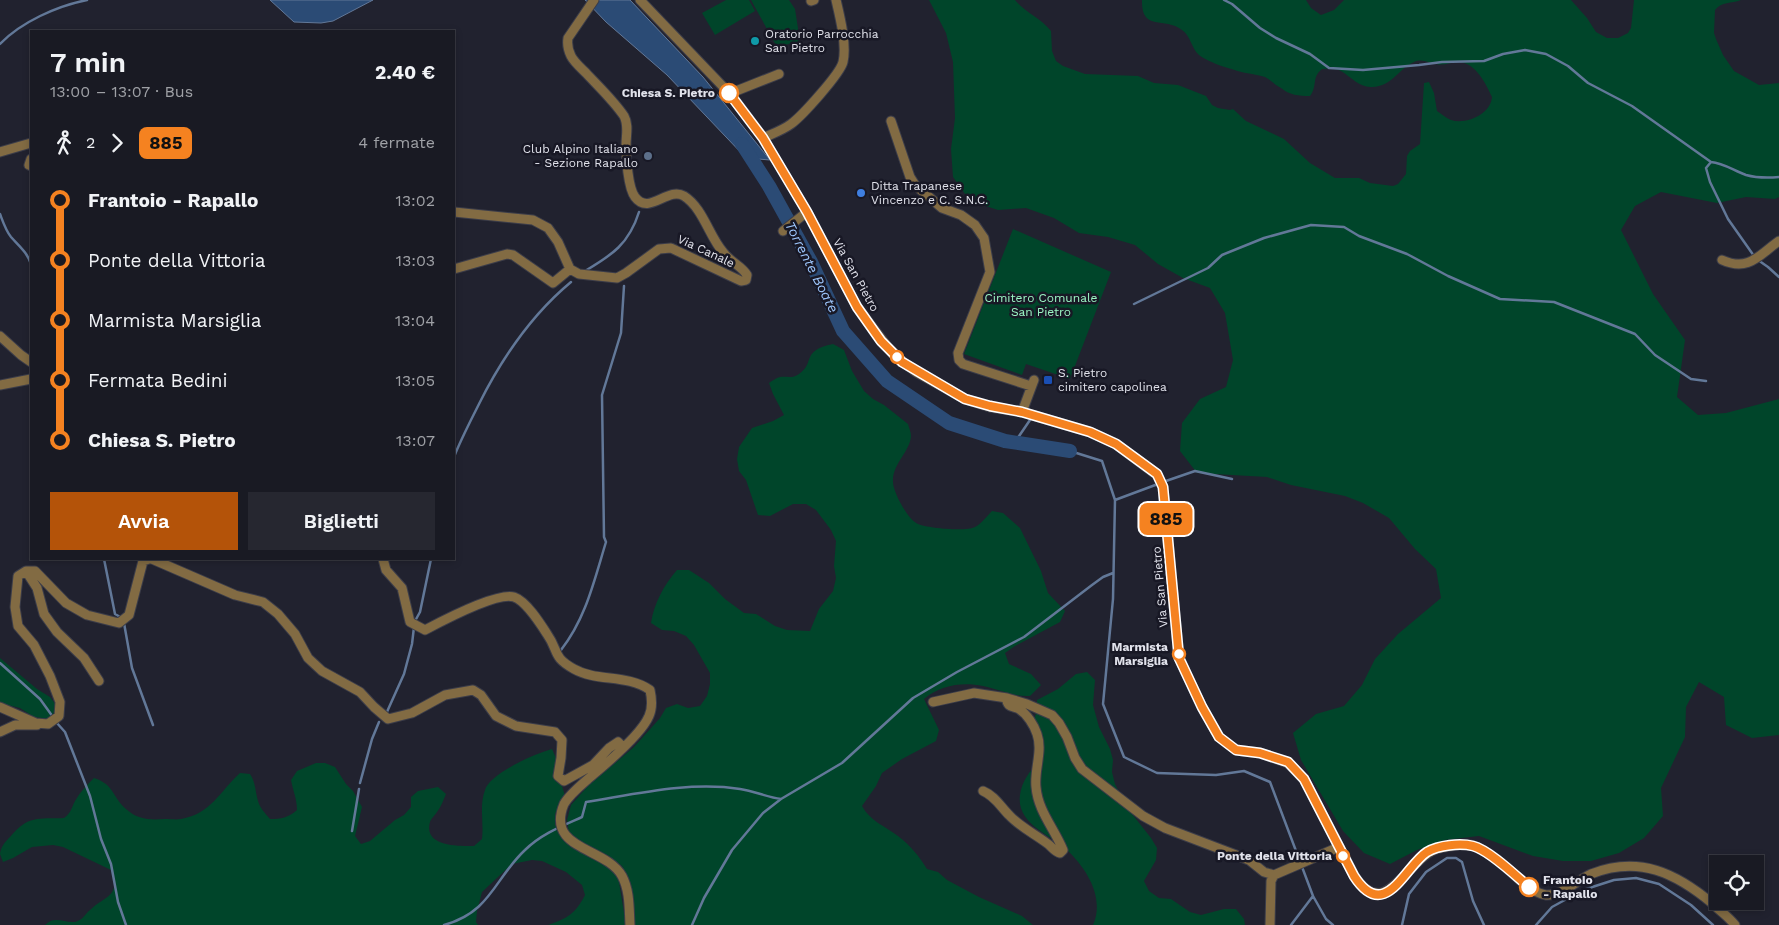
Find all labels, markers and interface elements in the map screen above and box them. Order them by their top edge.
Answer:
place label: Oratorio Parrocchia San Pietro [765,27,879,55]
marker: Oratorio Parrocchia San Pietro [749,35,761,47]
text: 7 min [50,46,126,79]
text: 2.40 € [375,61,435,84]
text: 13:00 – 13:07 · Bus [50,82,193,101]
marker: Chiesa S. Pietro [719,83,739,103]
place label: Chiesa S. Pietro [622,86,715,100]
icon: walk [50,129,78,157]
icon: forward [103,129,131,157]
text: 885 [149,132,182,153]
text: 2 [86,133,95,152]
text: 4 fermate [358,133,435,152]
place label: Club Alpino Italiano - Sezione Rapallo [523,142,638,170]
marker: Club Alpino Italiano - Sezione Rapallo [642,150,654,162]
place label: Ditta Trapanese Vincenzo e C. S.N.C. [871,179,988,207]
marker: Ditta Trapanese Vincenzo e C. S.N.C. [855,187,867,199]
text: Frantoio - Rapallo [88,189,258,212]
text: 13:02 [395,191,435,210]
water label: Torrente Boate [782,219,842,315]
street label: Via Canale [675,232,737,270]
street label: Via San Pietro [830,236,882,314]
text: Ponte della Vittoria [88,249,266,272]
text: 13:03 [396,251,435,270]
park label: Cimitero Comunale San Pietro [984,291,1098,319]
text: Marmista Marsiglia [88,309,262,332]
text: 13:04 [395,311,435,330]
unlabelled marker [890,350,904,364]
place label: S. Pietro cimitero capolinea [1058,366,1167,394]
text: Fermata Bedini [88,369,228,392]
text: 13:05 [395,371,435,390]
marker: S. Pietro cimitero capolinea [1042,374,1054,386]
text: Chiesa S. Pietro [88,429,236,452]
text: 13:07 [396,431,435,450]
button: Avvia [50,492,238,550]
button: Biglietti [248,492,435,550]
line badge: 885 [1137,503,1195,535]
text: 885 [1149,508,1183,529]
street label: Via San Pietro [1149,546,1171,628]
place label: Marmista Marsiglia [1112,640,1168,668]
marker: Marmista Marsiglia [1172,647,1186,661]
place label: Ponte della Vittoria [1217,849,1332,863]
marker: Ponte della Vittoria [1336,849,1350,863]
map controls [1709,855,1764,910]
button: locate [1709,855,1764,910]
place label: Frantoio - Rapallo [1543,873,1597,901]
marker: Frantoio - Rapallo [1519,877,1539,897]

